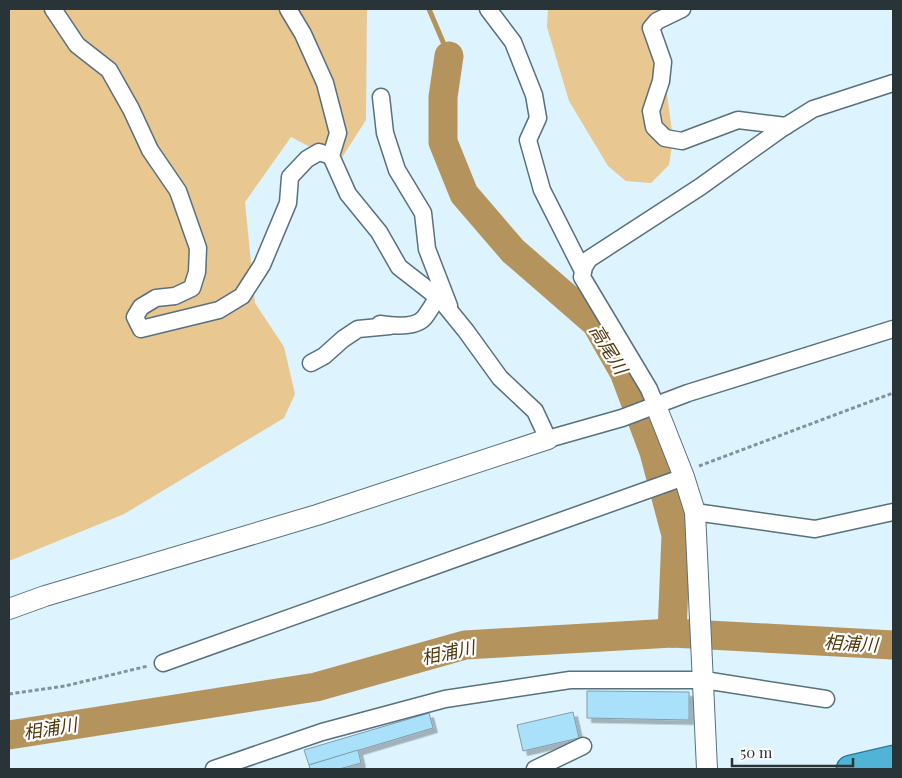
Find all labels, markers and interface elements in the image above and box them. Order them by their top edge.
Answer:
water label: 高尾川 [585,320,634,380]
water label: 相浦川 [823,630,881,657]
water label: 相浦川 [419,634,479,669]
water label: 相浦川 [21,712,81,744]
scale bar [732,736,853,768]
text: 50 m [740,742,773,762]

